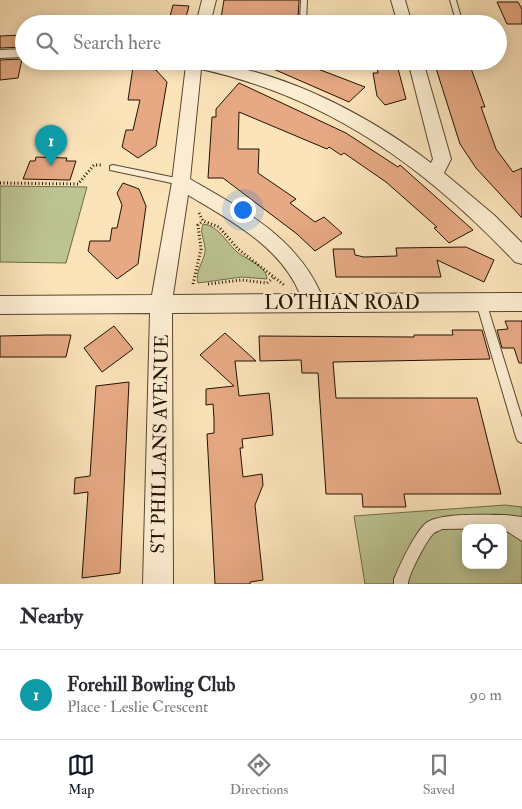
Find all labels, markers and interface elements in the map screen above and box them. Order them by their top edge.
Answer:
search box [15,15,507,70]
icon: search [33,29,61,57]
text: Search here [73,31,161,55]
pin: 1 [35,125,67,166]
your location [230,197,256,223]
street label: LOTHIAN ROAD [264,291,420,315]
street label: ST PHILLANS AVENUE [146,334,174,554]
map controls [462,524,507,569]
button: locate [462,524,507,569]
text: Nearby [20,603,83,630]
text: Forehill Bowling Club [67,673,235,697]
text: 1 [33,685,39,705]
text: 90 m [470,685,502,705]
text: Place · Leslie Crescent [67,697,208,717]
tab: Map [67,751,95,798]
tab: Directions [230,751,288,798]
tab: Saved [423,751,455,798]

